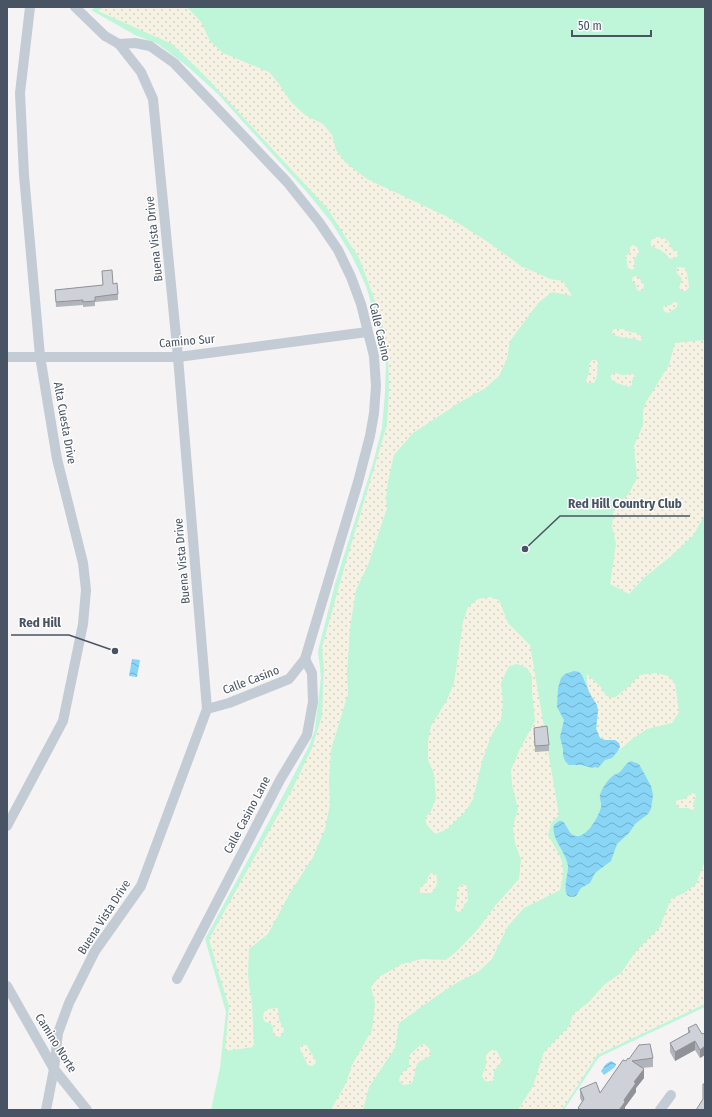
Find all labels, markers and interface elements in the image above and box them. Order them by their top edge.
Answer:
scale bar [572,12,651,38]
text: 50 m [578,19,602,33]
street label: Buena Vista Drive [143,195,165,282]
street label: Calle Casino [367,302,393,362]
street label: Camino Sur [159,332,216,350]
street label: Alta Cuesta Drive [51,381,79,465]
callout: Red Hill Country Club [560,491,690,516]
text: Red Hill Country Club [568,496,682,511]
street label: Buena Vista Drive [171,517,193,604]
callout: Red Hill [11,610,69,635]
text: Red Hill [19,615,61,630]
street label: Calle Casino [221,663,281,697]
street label: Calle Casino Lane [221,774,273,856]
street label: Buena Vista Drive [75,877,133,957]
street label: Camino Norte [32,1011,80,1075]

